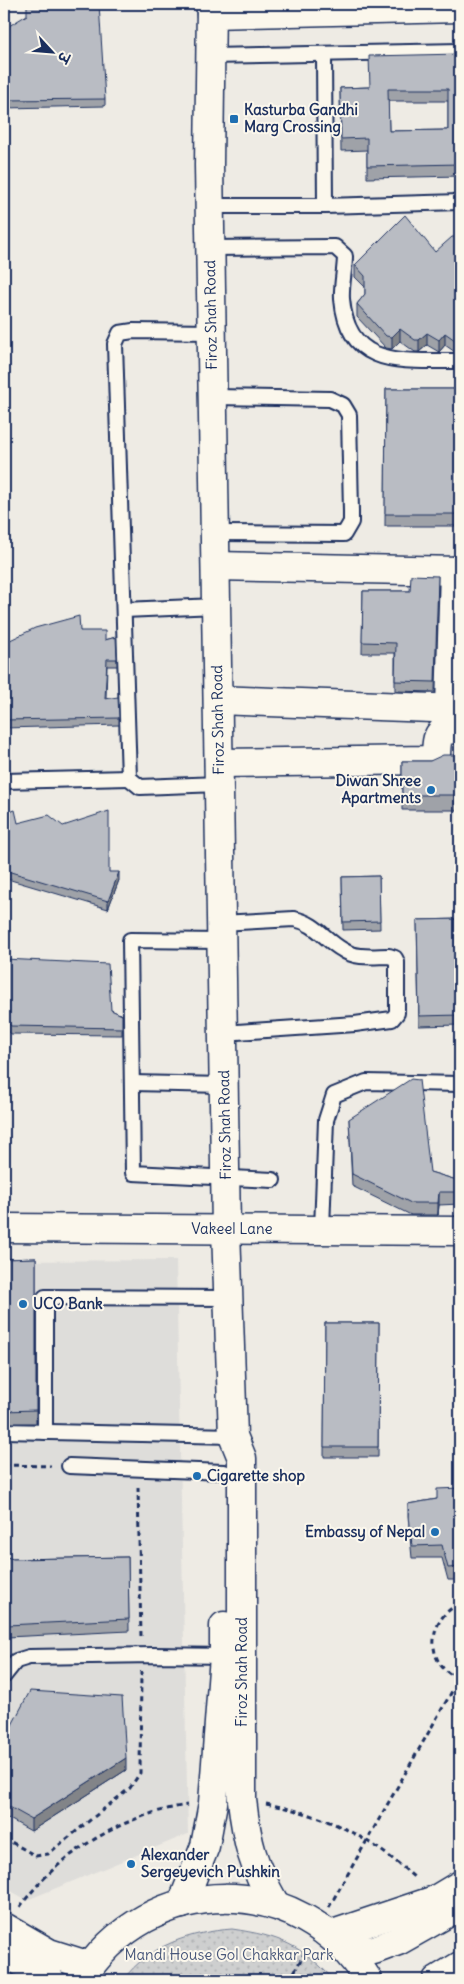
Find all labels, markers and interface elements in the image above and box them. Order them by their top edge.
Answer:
north arrow [28,28,78,78]
text: उ [53,48,75,67]
place label: Kasturba Gandhi Marg Crossing [244,100,358,137]
marker: Kasturba Gandhi Marg Crossing [228,113,240,125]
street label: Firoz Shah Road [200,260,221,370]
street label: Firoz Shah Road [207,665,228,775]
place label: Diwan Shree Apartments [336,771,421,808]
marker: Diwan Shree Apartments [425,784,437,796]
street label: Firoz Shah Road [214,1070,235,1180]
street label: Vakeel Lane [191,1219,273,1238]
place label: UCO Bank [33,1294,103,1313]
marker: UCO Bank [17,1298,29,1310]
place label: Cigarette shop [207,1466,305,1486]
marker: Cigarette shop [191,1470,203,1482]
place label: Embassy of Nepal [305,1522,425,1542]
marker: Embassy of Nepal [429,1526,441,1538]
street label: Firoz Shah Road [232,1617,251,1727]
place label: Alexander Sergeyevich Pushkin [141,1845,280,1882]
marker: Alexander Sergeyevich Pushkin [125,1858,137,1870]
park label: Mandi House Gol Chakkar Park [124,1945,334,1964]

